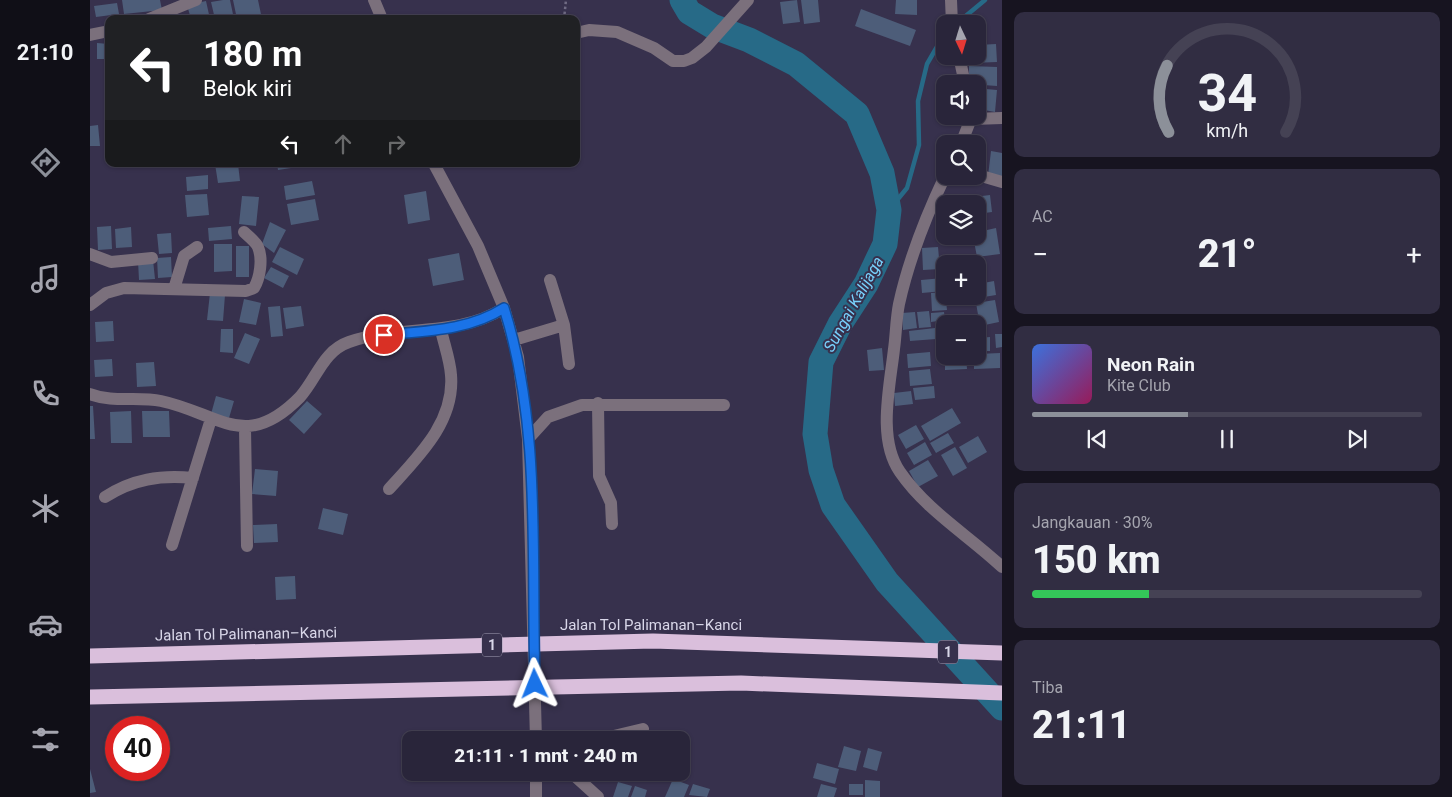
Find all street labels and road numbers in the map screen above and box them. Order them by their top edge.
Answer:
street label: Jalan Tol Palimanan–Kanci [560,616,742,634]
street label: Jalan Tol Palimanan–Kanci [155,623,337,645]
road number: 1 [482,634,502,656]
road number: 1 [938,640,958,664]

